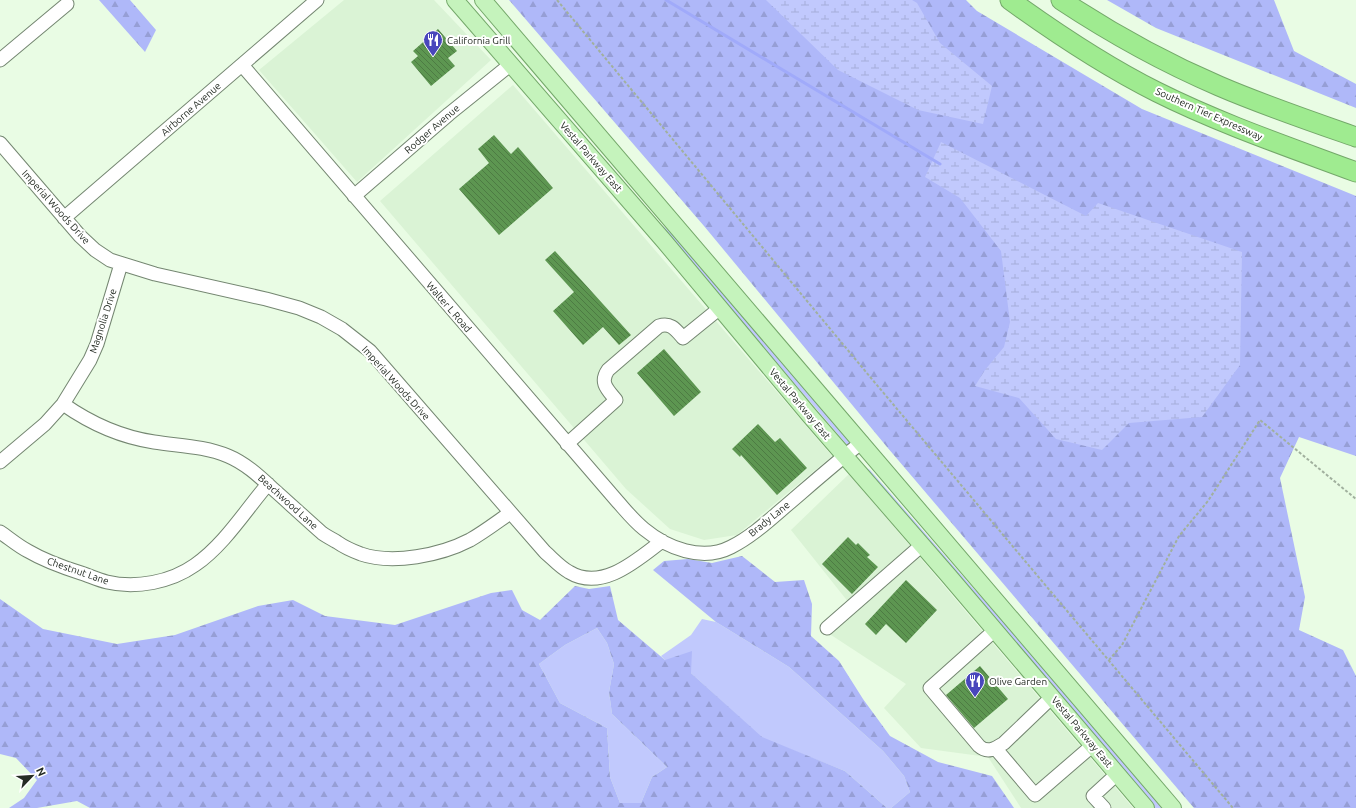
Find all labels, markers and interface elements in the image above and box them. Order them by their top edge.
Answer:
restaurant icon: California Grill [422,29,444,57]
place label: California Grill [447,35,511,46]
street label: Airborne Avenue [159,80,223,138]
street label: Southern Tier Expressway [1154,85,1264,143]
street label: Rodger Avenue [402,102,462,156]
street label: Vestal Parkway East [558,120,624,194]
street label: Imperial Woods Drive [20,168,92,246]
street label: Walter L Road [424,280,474,334]
street label: Magnolia Drive [87,287,119,355]
street label: Imperial Woods Drive [360,344,432,422]
street label: Vestal Parkway East [767,366,833,442]
street label: Beachwood Lane [256,472,320,532]
street label: Brady Lane [746,499,792,539]
street label: Chestnut Lane [46,555,110,587]
restaurant icon: Olive Garden [964,670,986,698]
place label: Olive Garden [989,676,1047,687]
street label: Vestal Parkway East [1049,694,1115,770]
north arrow [12,756,52,796]
text: N [34,766,48,778]

